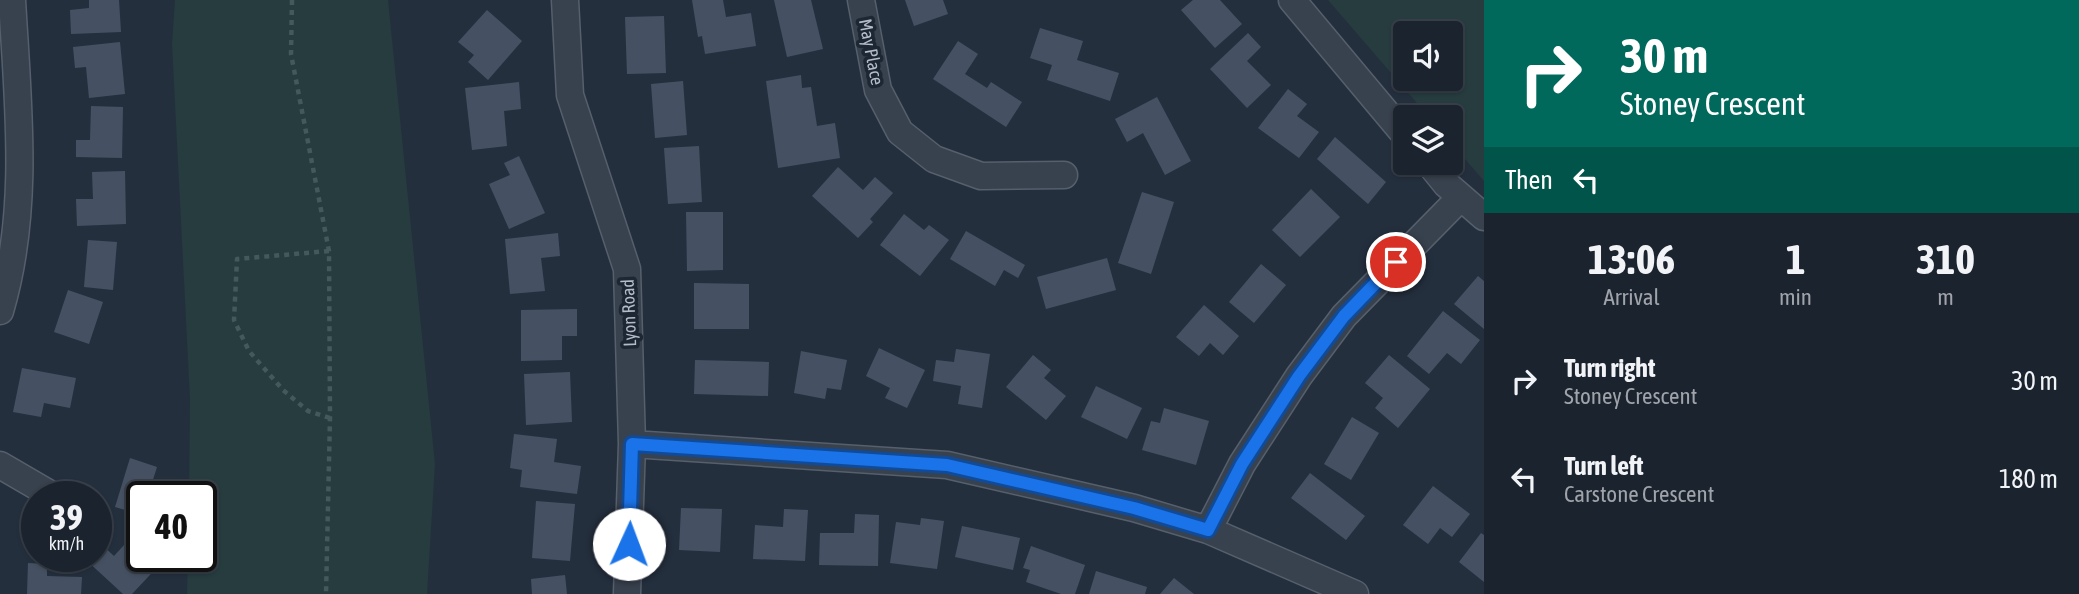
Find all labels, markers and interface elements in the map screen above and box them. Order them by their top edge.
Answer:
street label: May Place [855,17,888,87]
map controls [1393,21,1463,175]
button: sound [1393,21,1463,91]
text: 30 m [1620,27,1708,83]
icon: right [1505,28,1596,119]
text: Stoney Crescent [1620,85,1805,122]
button: layers [1393,105,1463,175]
icon: left [1567,161,1605,199]
text: Then [1505,165,1553,195]
pin [1366,232,1426,292]
text: 13:06 [1588,235,1675,283]
text: 1 [1786,235,1805,283]
text: 310 [1916,235,1975,283]
icon: arrive [1377,243,1415,281]
street label: Lyon Road [617,279,640,347]
text: Arrival [1603,284,1660,310]
text: min [1779,284,1812,310]
text: m [1937,284,1954,310]
text: Turn right [1564,353,1655,383]
icon: right [1505,362,1543,400]
text: 30 m [2011,366,2058,396]
text: Stoney Crescent [1564,383,1697,409]
text: Turn left [1564,451,1644,481]
icon: left [1505,460,1543,498]
text: 180 m [1999,464,2058,494]
speed limit sign: 40 [126,481,217,572]
text: Carstone Crescent [1564,481,1714,507]
text: 39 [50,497,83,537]
position arrow [592,507,666,581]
text: km/h [49,533,84,554]

